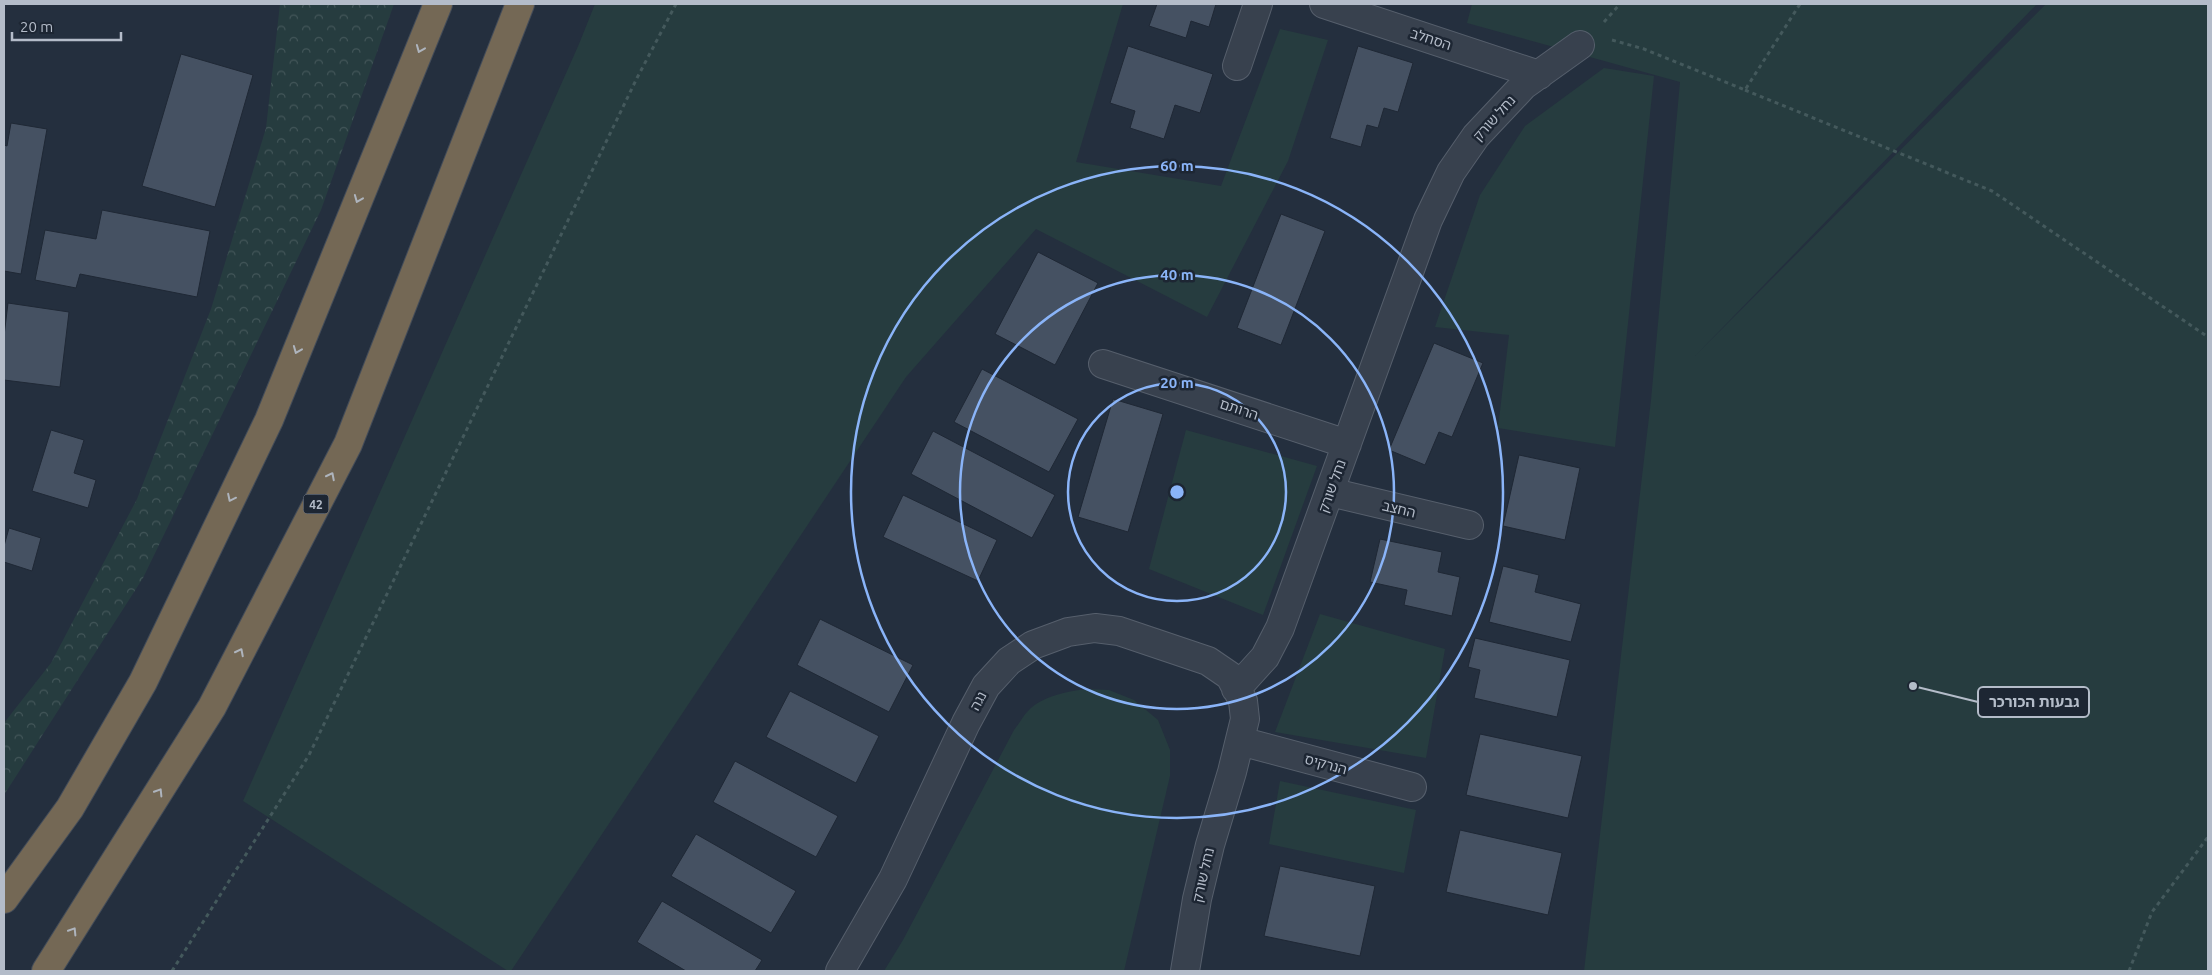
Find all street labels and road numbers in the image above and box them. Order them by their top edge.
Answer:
street label: הסחלב [1409,25,1453,53]
street label: נחל שורק [1469,92,1519,144]
street label: הרותם [1218,395,1260,423]
street label: נחל שורק [1315,457,1349,515]
road number: 42 [304,494,328,514]
street label: החצב [1381,497,1417,521]
street label: נגה [966,689,990,713]
street label: הנרקיס [1303,751,1349,777]
street label: נחל שורק [1189,846,1217,904]

